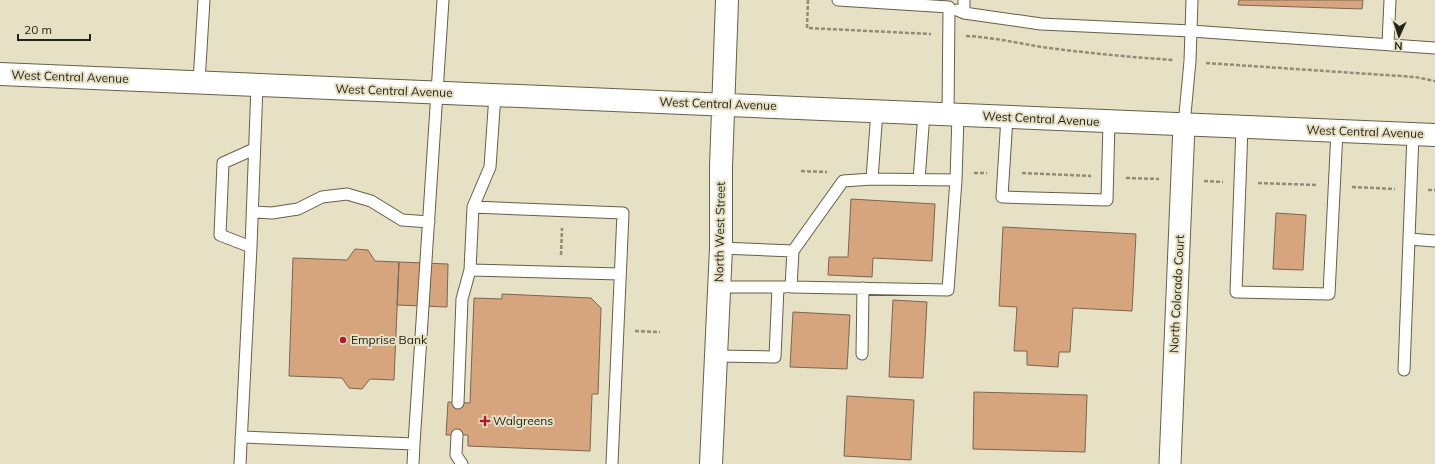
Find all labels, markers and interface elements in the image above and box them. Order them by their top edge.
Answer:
scale bar [18,16,90,42]
north arrow [1379,16,1419,56]
text: 20 m [24,22,52,37]
text: N [1394,39,1403,53]
street label: West Central Avenue [11,67,129,86]
street label: West Central Avenue [335,81,453,100]
street label: West Central Avenue [659,94,777,113]
street label: West Central Avenue [982,108,1100,129]
street label: West Central Avenue [1306,122,1424,141]
street label: North West Street [711,182,728,282]
street label: North Colorado Court [1166,234,1187,353]
place label: Emprise Bank [351,332,428,347]
marker: Emprise Bank [338,335,348,345]
place label: Walgreens [493,413,553,428]
marker: Walgreens [480,416,490,426]

